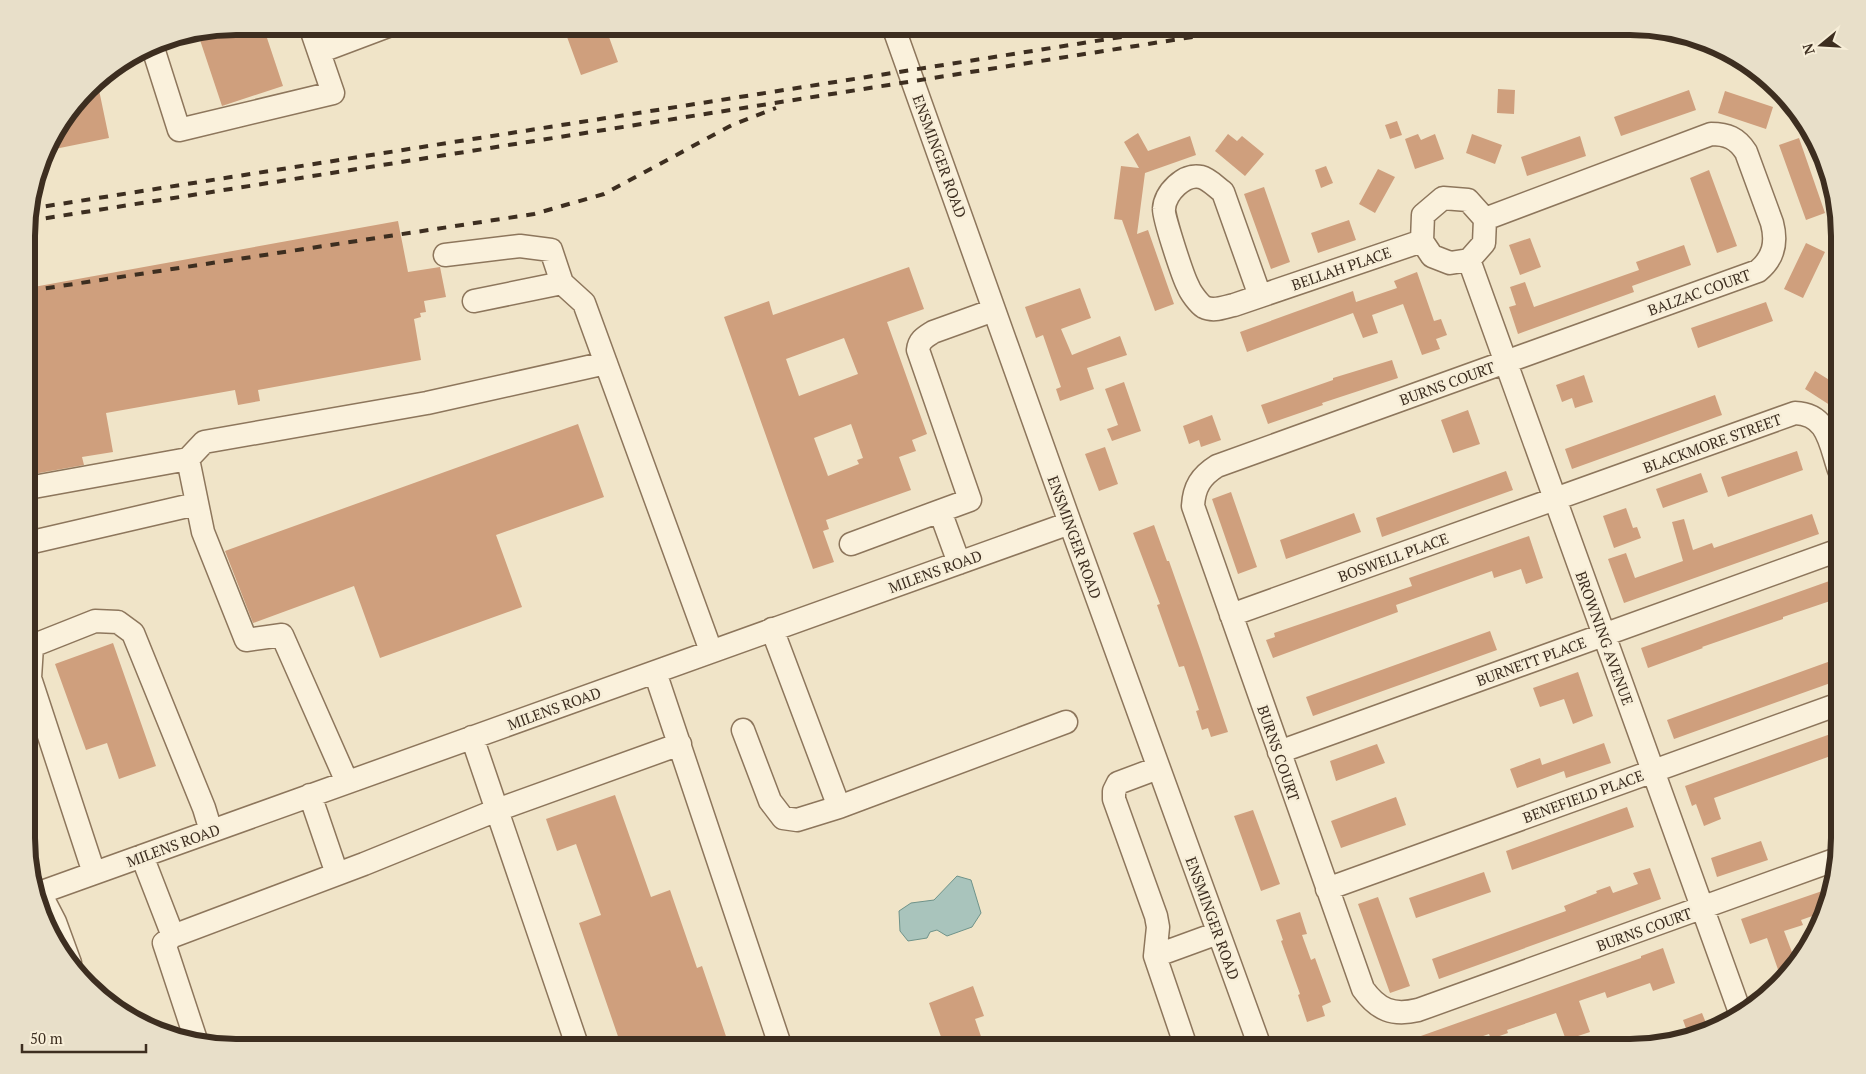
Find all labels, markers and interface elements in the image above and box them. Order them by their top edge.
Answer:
north arrow [1796,20,1846,70]
text: N [1797,41,1819,57]
street label: ENSMINGER ROAD [908,92,972,220]
street label: BELLAH PLACE [1288,242,1394,294]
street label: BALZAC COURT [1645,264,1753,320]
street label: BURNS COURT [1397,356,1497,410]
street label: BLACKMORE STREET [1640,409,1784,477]
street label: ENSMINGER ROAD [1043,473,1107,601]
street label: BOSWELL PLACE [1335,528,1451,586]
street label: MILENS ROAD [885,545,985,597]
street label: BROWNING AVENUE [1571,568,1639,708]
street label: BURNETT PLACE [1473,632,1589,690]
street label: MILENS ROAD [504,682,604,734]
street label: BURNS COURT [1253,702,1305,804]
street label: BENEFIELD PLACE [1520,765,1646,827]
street label: MILENS ROAD [123,819,223,871]
street label: ENSMINGER ROAD [1181,854,1245,982]
street label: BURNS COURT [1594,902,1694,956]
scale bar [22,1022,146,1054]
text: 50 m [30,1028,63,1048]

